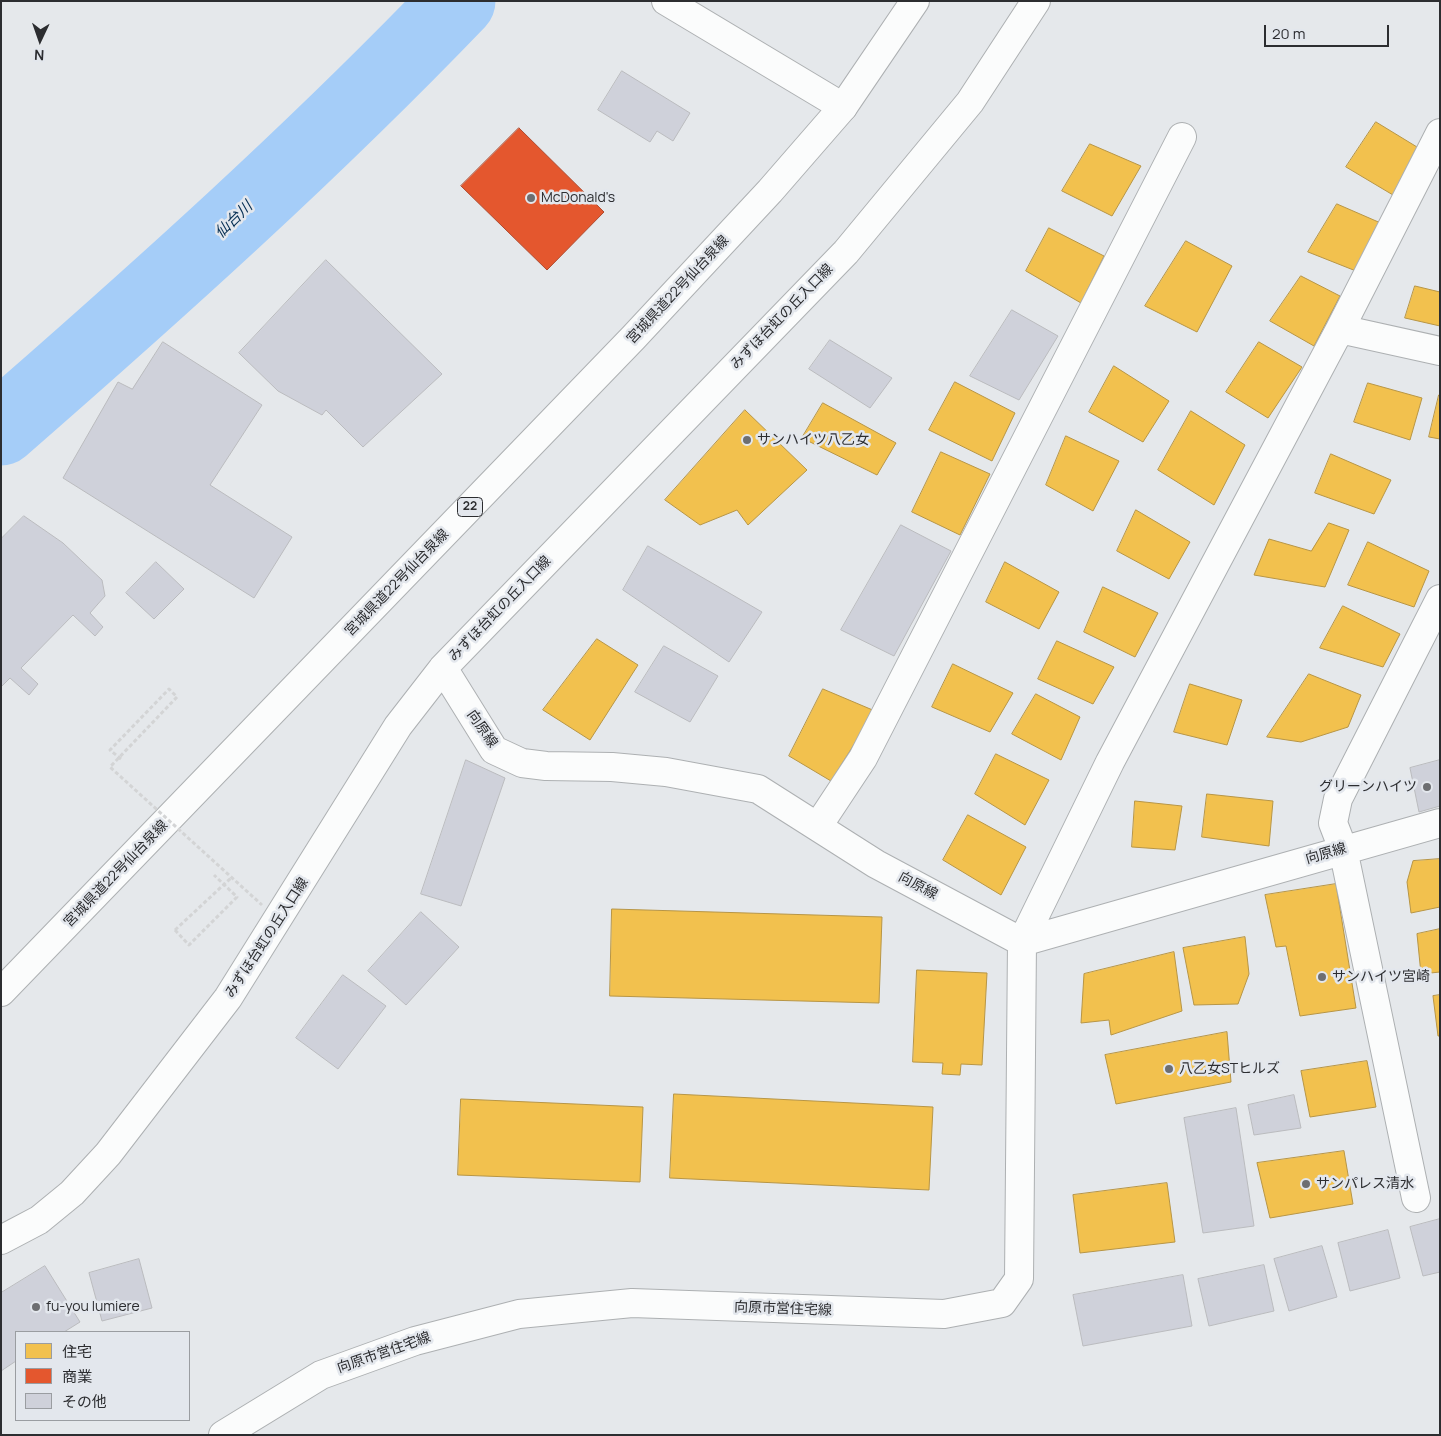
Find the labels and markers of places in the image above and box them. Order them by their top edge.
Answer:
place label: McDonald's [541,190,615,206]
marker: McDonald's [525,192,537,204]
place label: サンハイツ八乙女 [757,432,869,448]
marker: サンハイツ八乙女 [741,434,753,446]
place label: グリーンハイツ [1319,779,1417,795]
marker: グリーンハイツ [1421,781,1433,793]
place label: サンハイツ宮崎 [1332,969,1430,985]
marker: サンハイツ宮崎 [1316,971,1328,983]
place label: 八乙女STヒルズ [1179,1061,1280,1077]
marker: 八乙女STヒルズ [1163,1063,1175,1075]
place label: サンパレス清水 [1316,1176,1414,1192]
marker: サンパレス清水 [1300,1178,1312,1190]
place label: fu-you lumiere [46,1299,140,1315]
marker: fu-you lumiere [30,1301,42,1313]

